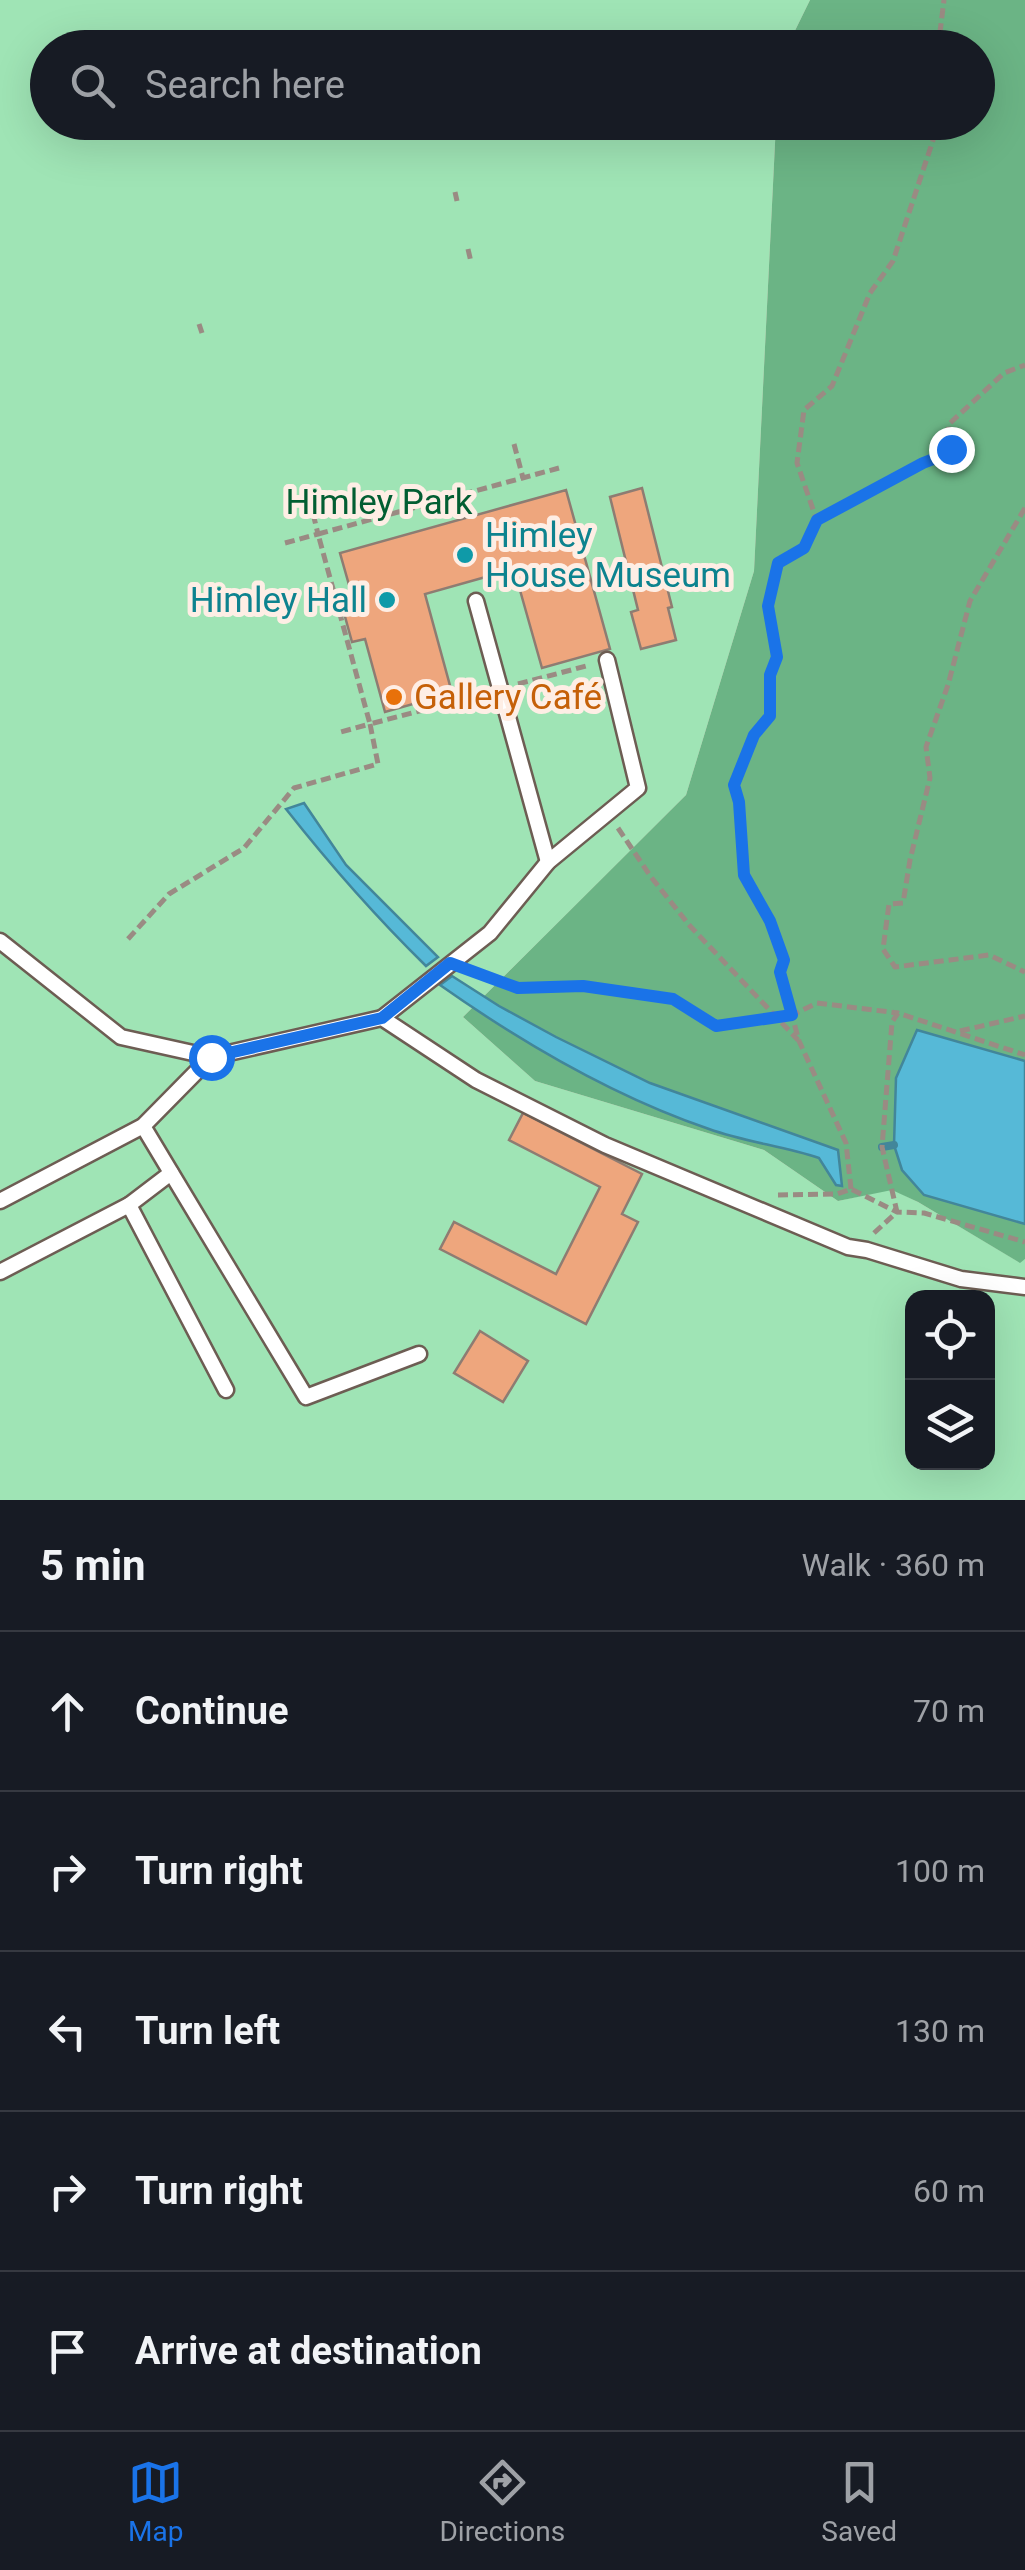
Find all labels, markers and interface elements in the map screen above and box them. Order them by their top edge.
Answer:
search box [30,30,995,140]
icon: search [65,58,120,113]
text: Search here [145,63,345,107]
route end [929,427,975,473]
park label: Himley Park [286,482,473,523]
place label: Himley House Museum [485,515,731,596]
marker: Himley House Museum [454,544,476,566]
place label: Himley Hall [190,580,367,621]
marker: Himley Hall [376,589,398,611]
place label: Gallery Café [414,677,602,718]
marker: Gallery Café [383,686,405,708]
route start [189,1035,235,1081]
map controls [905,1290,995,1470]
button: locate [905,1290,995,1380]
button: layers [905,1380,995,1470]
text: 5 min [40,1541,146,1590]
text: Walk · 360 m [802,1546,985,1584]
icon: ahead [40,1684,95,1739]
text: Continue [135,1689,289,1733]
text: 70 m [913,1692,985,1730]
icon: right [40,1844,95,1899]
text: Turn right [135,1849,303,1893]
text: 100 m [895,1852,985,1890]
icon: left [40,2004,95,2059]
text: Turn left [135,2009,280,2053]
text: 130 m [895,2012,985,2050]
icon: right [40,2164,95,2219]
text: Turn right [135,2169,303,2213]
text: 60 m [913,2172,985,2210]
icon: arrive [40,2324,95,2379]
text: Arrive at destination [135,2329,482,2373]
tab: Map [128,2455,183,2548]
tab: Directions [439,2455,565,2548]
tab: Saved [821,2455,897,2548]

